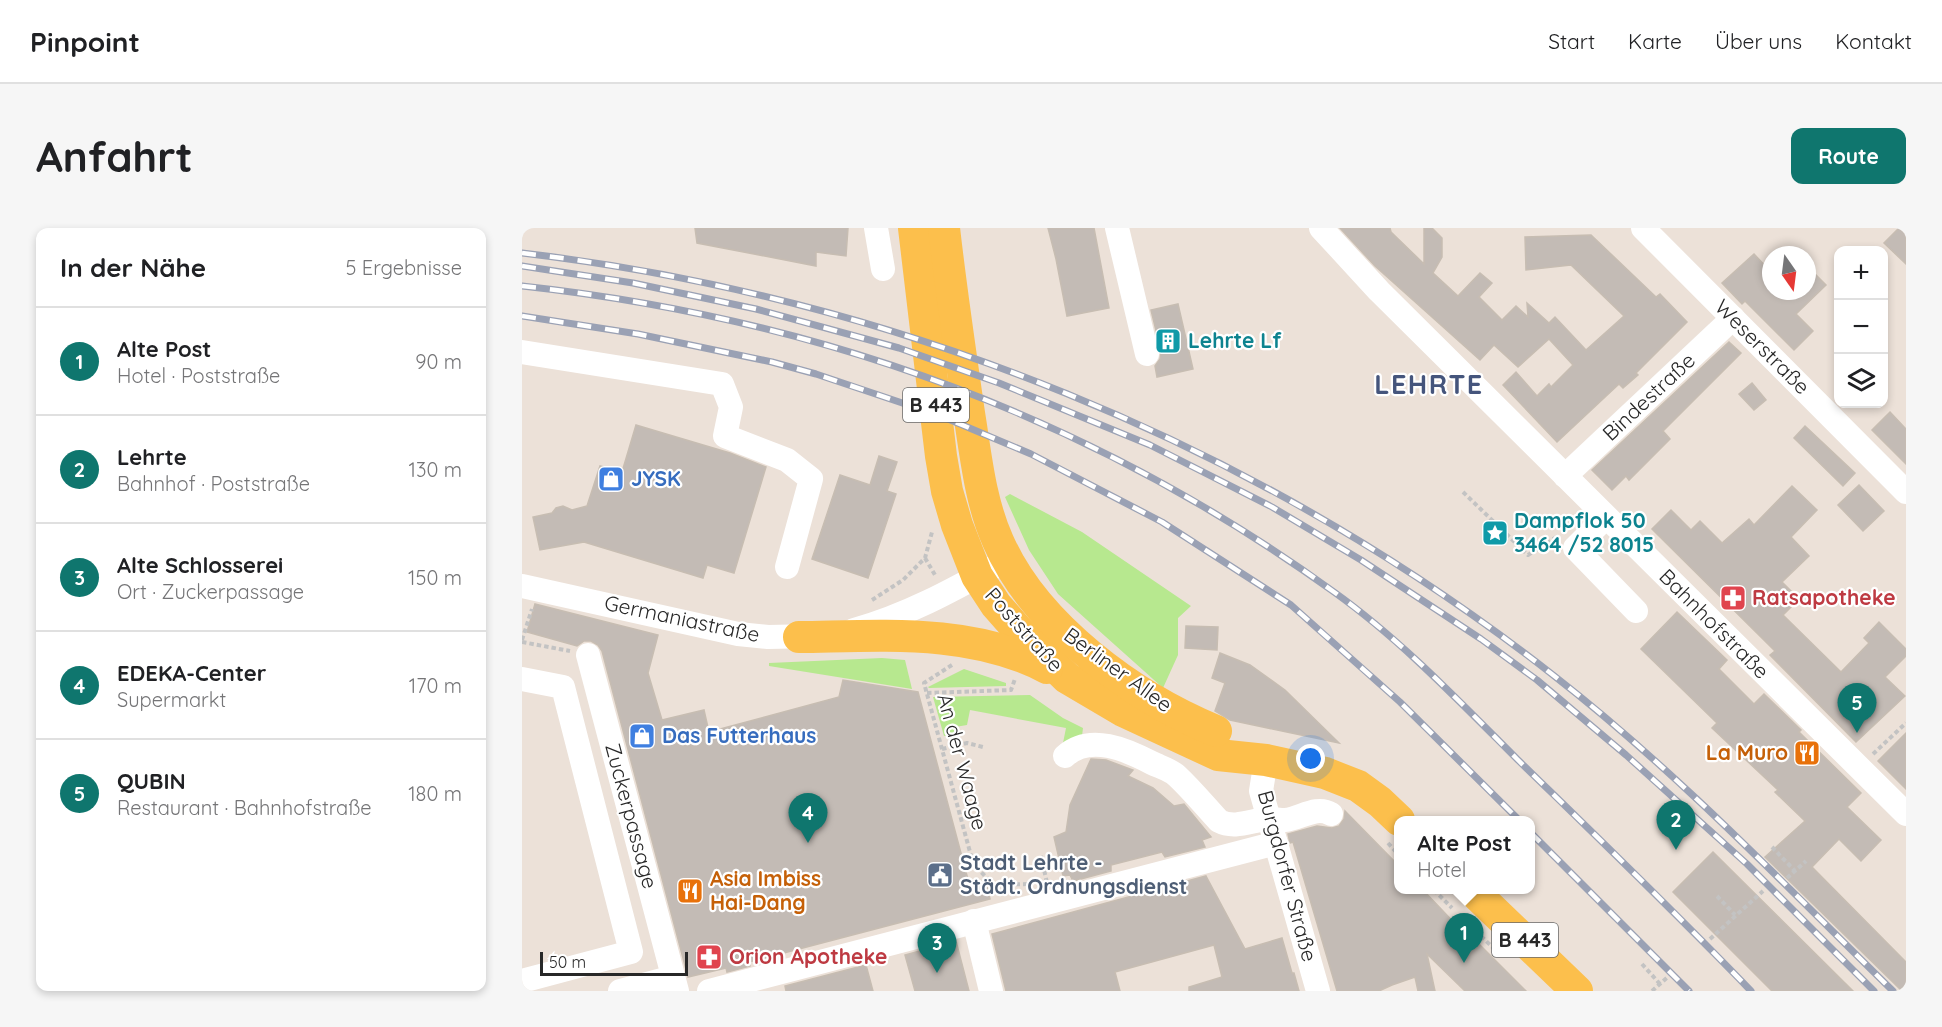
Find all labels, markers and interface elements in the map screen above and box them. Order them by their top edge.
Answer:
text: Pinpoint [30,24,140,59]
text: Start [1548,28,1595,54]
text: Karte [1628,28,1682,54]
text: Über uns [1715,28,1802,54]
text: Kontakt [1835,28,1912,54]
button: Route [1791,128,1906,184]
text: Anfahrt [36,130,193,183]
north arrow [1762,246,1816,300]
map controls [1834,246,1888,408]
button: + [1834,246,1888,300]
text: In der Nähe [60,251,206,284]
text: 5 Ergebnisse [345,255,462,280]
street label: Weserstraße [1710,293,1816,399]
button: − [1834,300,1888,354]
building icon: Lehrte Lf [1153,326,1183,356]
place label: Lehrte Lf [1188,327,1282,353]
text: Alte Post [117,335,211,363]
street label: Bindestraße [1597,347,1700,446]
text: 1 [76,349,83,374]
text: 90 m [415,349,462,374]
button: layers [1834,354,1888,408]
text: Hotel · Poststraße [117,363,280,388]
district label: LEHRTE [1374,367,1484,401]
road number: B 443 [903,388,969,422]
text: Lehrte [117,443,187,471]
text: 2 [74,457,85,482]
text: 130 m [409,457,462,482]
shop icon: JYSK [596,464,626,494]
place label: JYSK [631,465,681,491]
text: Bahnhof · Poststraße [117,471,310,496]
place label: Dampflok 50 3464 /52 8015 [1514,507,1654,557]
place icon: Dampflok 50 3464 /52 8015 [1480,518,1510,548]
text: Alte Schlosserei [117,551,283,579]
street label: Bahnhofstraße [1654,563,1775,684]
text: 3 [74,565,85,590]
text: 150 m [408,565,462,590]
text: Ort · Zuckerpassage [117,579,304,604]
street label: Poststraße [980,582,1069,677]
pharmacy icon: Ratsapotheke [1718,583,1748,613]
place label: Ratsapotheke [1752,584,1896,610]
street label: Germaniastraße [602,589,762,647]
street label: Berliner Allee [1059,621,1178,717]
text: EDEKA-Center [117,659,266,687]
text: 4 [74,673,85,698]
text: 170 m [409,673,462,698]
pin: 5 [1838,684,1876,733]
text: Supermarkt [117,687,226,712]
street label: An der Waage [932,691,994,833]
shop icon: Das Futterhaus [627,721,657,751]
place label: Das Futterhaus [662,722,816,748]
restaurant icon: La Muro [1792,738,1822,768]
place label: La Muro [1706,739,1788,765]
street label: Zuckerpassage [600,740,664,891]
your location [1296,744,1325,773]
text: QUBIN [117,767,186,795]
text: 5 [74,781,85,806]
text: 180 m [408,781,462,806]
street label: Burgdorfer Straße [1253,787,1323,964]
pin: 4 [788,794,828,843]
text: Restaurant · Bahnhofstraße [117,795,372,820]
pin: 2 [1656,800,1696,850]
popup [1394,816,1535,894]
text: Alte Post [1417,829,1512,857]
place label: Stadt Lehrte - Städt. Ordnungsdienst [960,849,1187,899]
text: Hotel [1417,857,1466,882]
public building icon: Stadt Lehrte - Städt. Ordnungsdienst [925,860,955,890]
place label: Asia Imbiss Hai-Dang [710,865,821,915]
restaurant icon: Asia Imbiss Hai-Dang [675,876,705,906]
pin: 1 [1444,914,1484,963]
road number: B 443 [1492,923,1558,957]
pin: 3 [918,924,956,973]
pharmacy icon: Orion Apotheke [694,942,724,972]
place label: Orion Apotheke [729,943,887,969]
scale bar [540,949,688,976]
text: 50 m [549,952,586,972]

